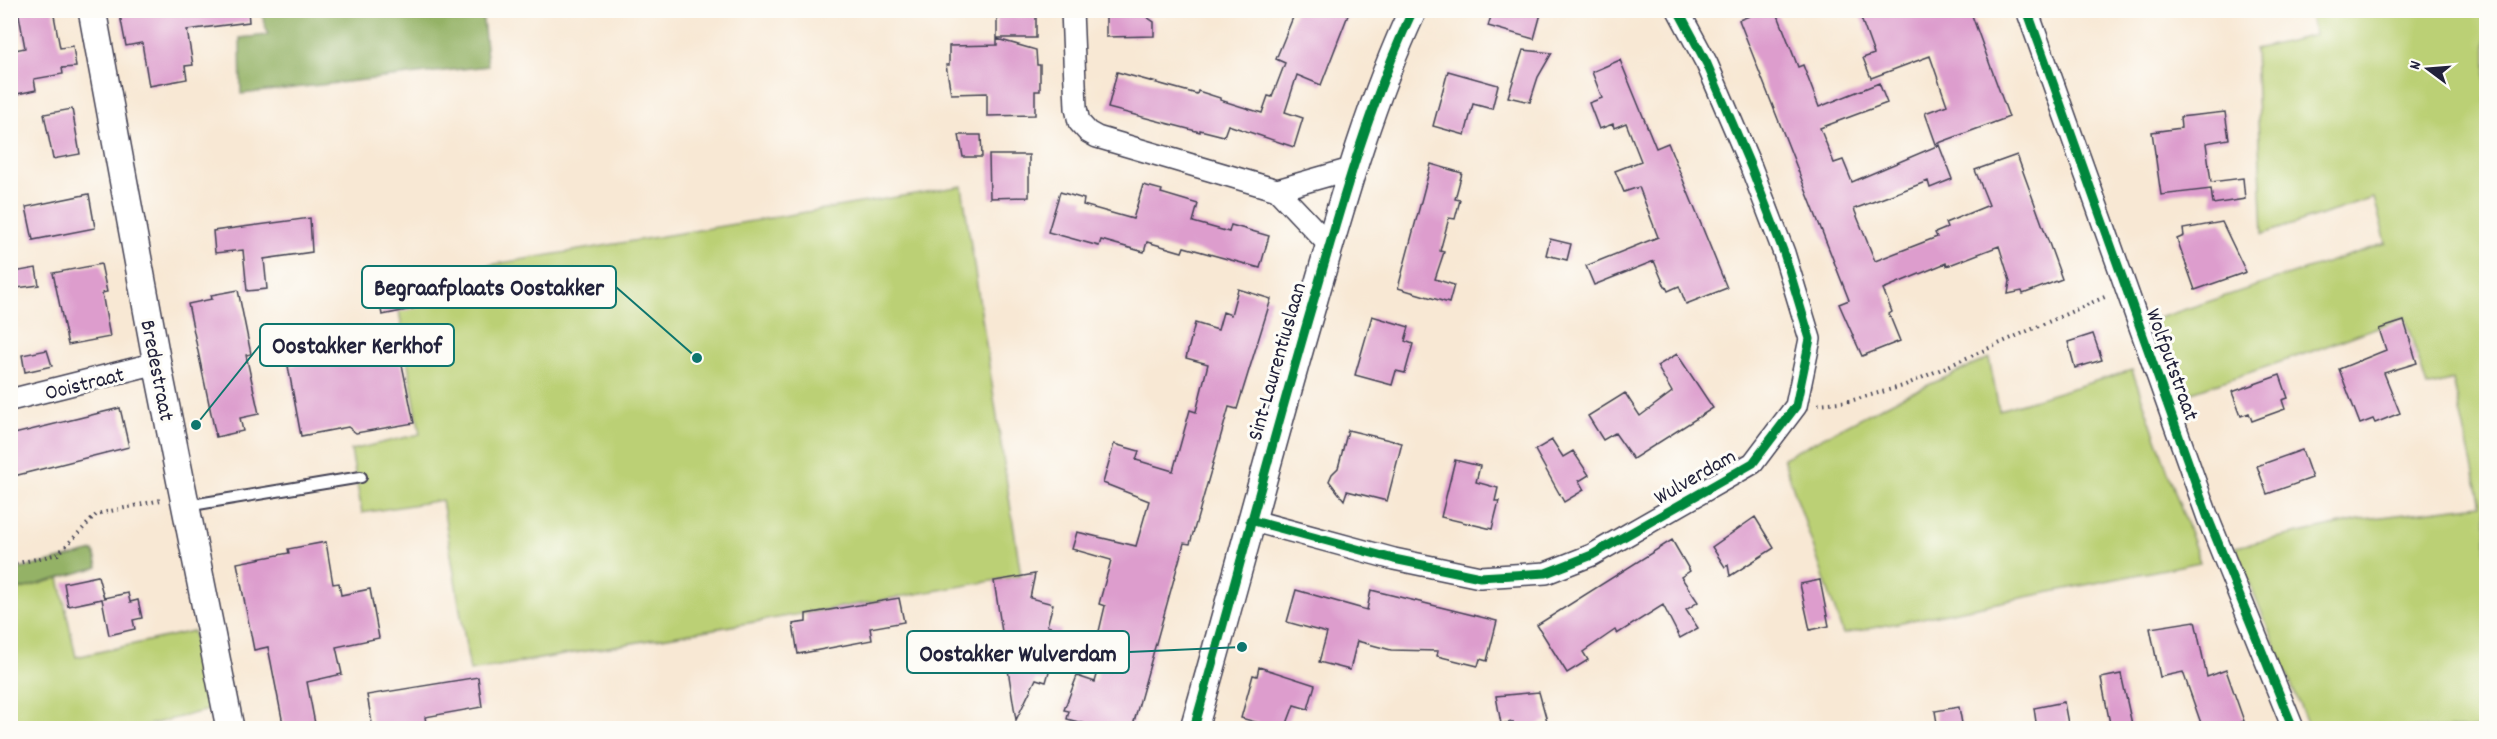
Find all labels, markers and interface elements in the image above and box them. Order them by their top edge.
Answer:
north arrow [2398,39,2458,99]
text: N [2404,58,2428,73]
callout: Begraafplaats Oostakker [362,266,616,308]
text: Begraafplaats Oostakker [374,273,605,307]
street label: Sint-Laurentiuslaan [1241,279,1316,445]
street label: Wolfputstraat [2136,305,2205,426]
street label: Bredestraat [131,317,181,424]
callout: Oostakker Kerkhof [260,324,454,366]
text: Oostakker Kerkhof [272,331,443,365]
street label: Ooistraat [42,361,128,410]
street label: Wulverdam [1649,442,1743,514]
callout: Oostakker Wulverdam [907,631,1129,673]
text: Oostakker Wulverdam [919,639,1117,673]

